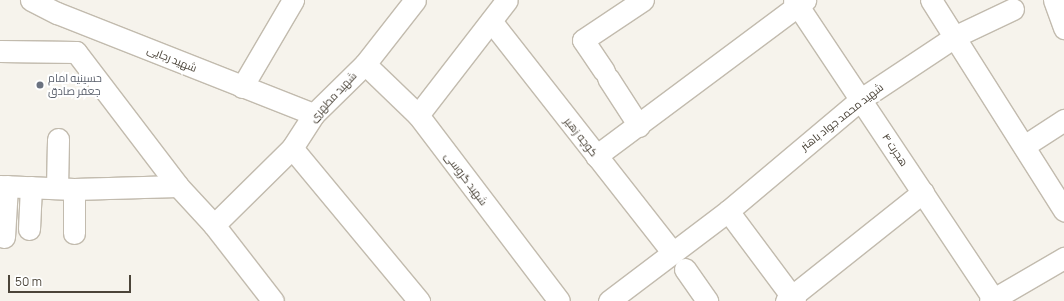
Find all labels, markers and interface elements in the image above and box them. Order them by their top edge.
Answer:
street label: شهید رجایی [145,43,199,75]
street label: شهید مطهری [307,69,359,125]
place label: حسینیه امام جعفر صادق [48,72,102,98]
marker: حسینیه امام جعفر صادق [35,80,45,90]
street label: شهید محمد جواد باهنر [798,81,886,153]
street label: کوچه زهیر [562,115,600,159]
street label: هجرت ۴ [879,131,911,169]
street label: شهید گروسی [442,150,490,208]
scale bar [10,267,133,293]
text: 50 m [15,273,42,290]

